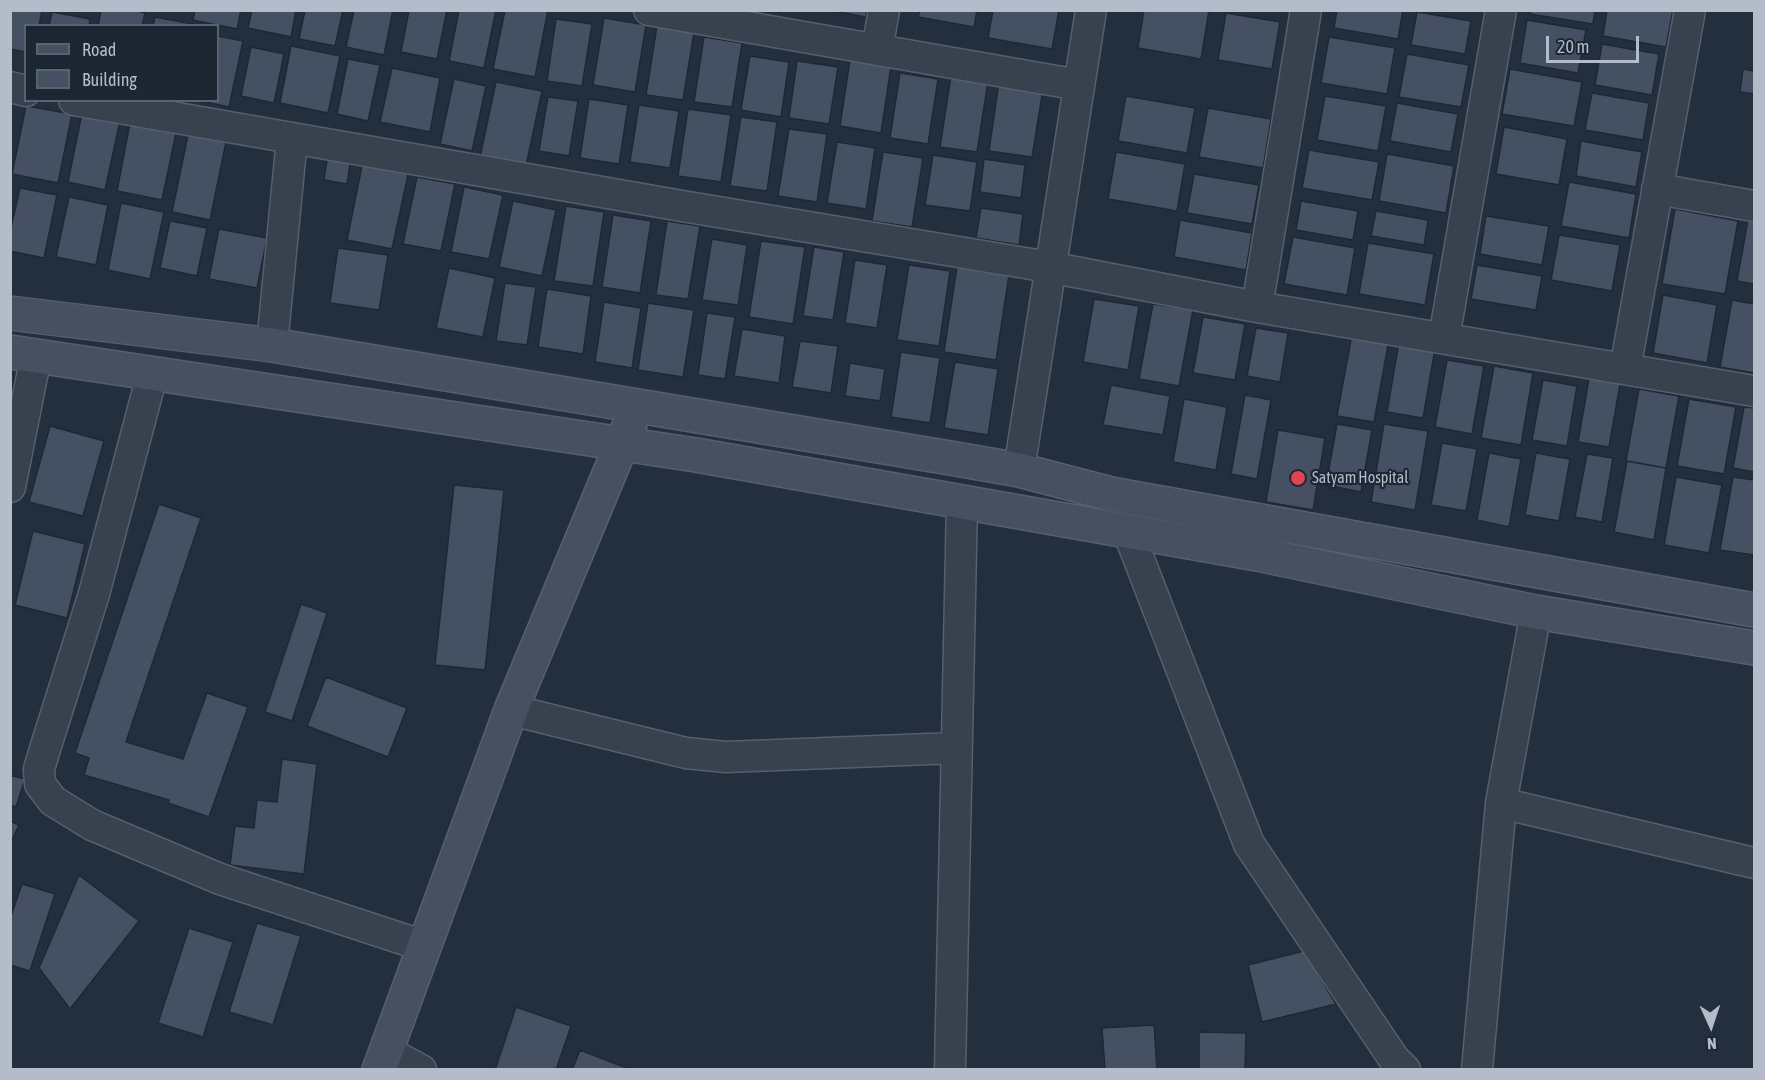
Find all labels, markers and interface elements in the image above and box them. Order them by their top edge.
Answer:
legend [24,24,219,102]
scale bar [1549,24,1642,62]
text: 20 m [1557,36,1589,57]
text: Road [82,39,116,60]
text: Building [82,69,137,90]
place label: Satyam Hospital [1312,468,1408,488]
marker: Satyam Hospital [1289,469,1307,487]
north arrow [1681,996,1741,1056]
text: N [1707,1035,1717,1053]

